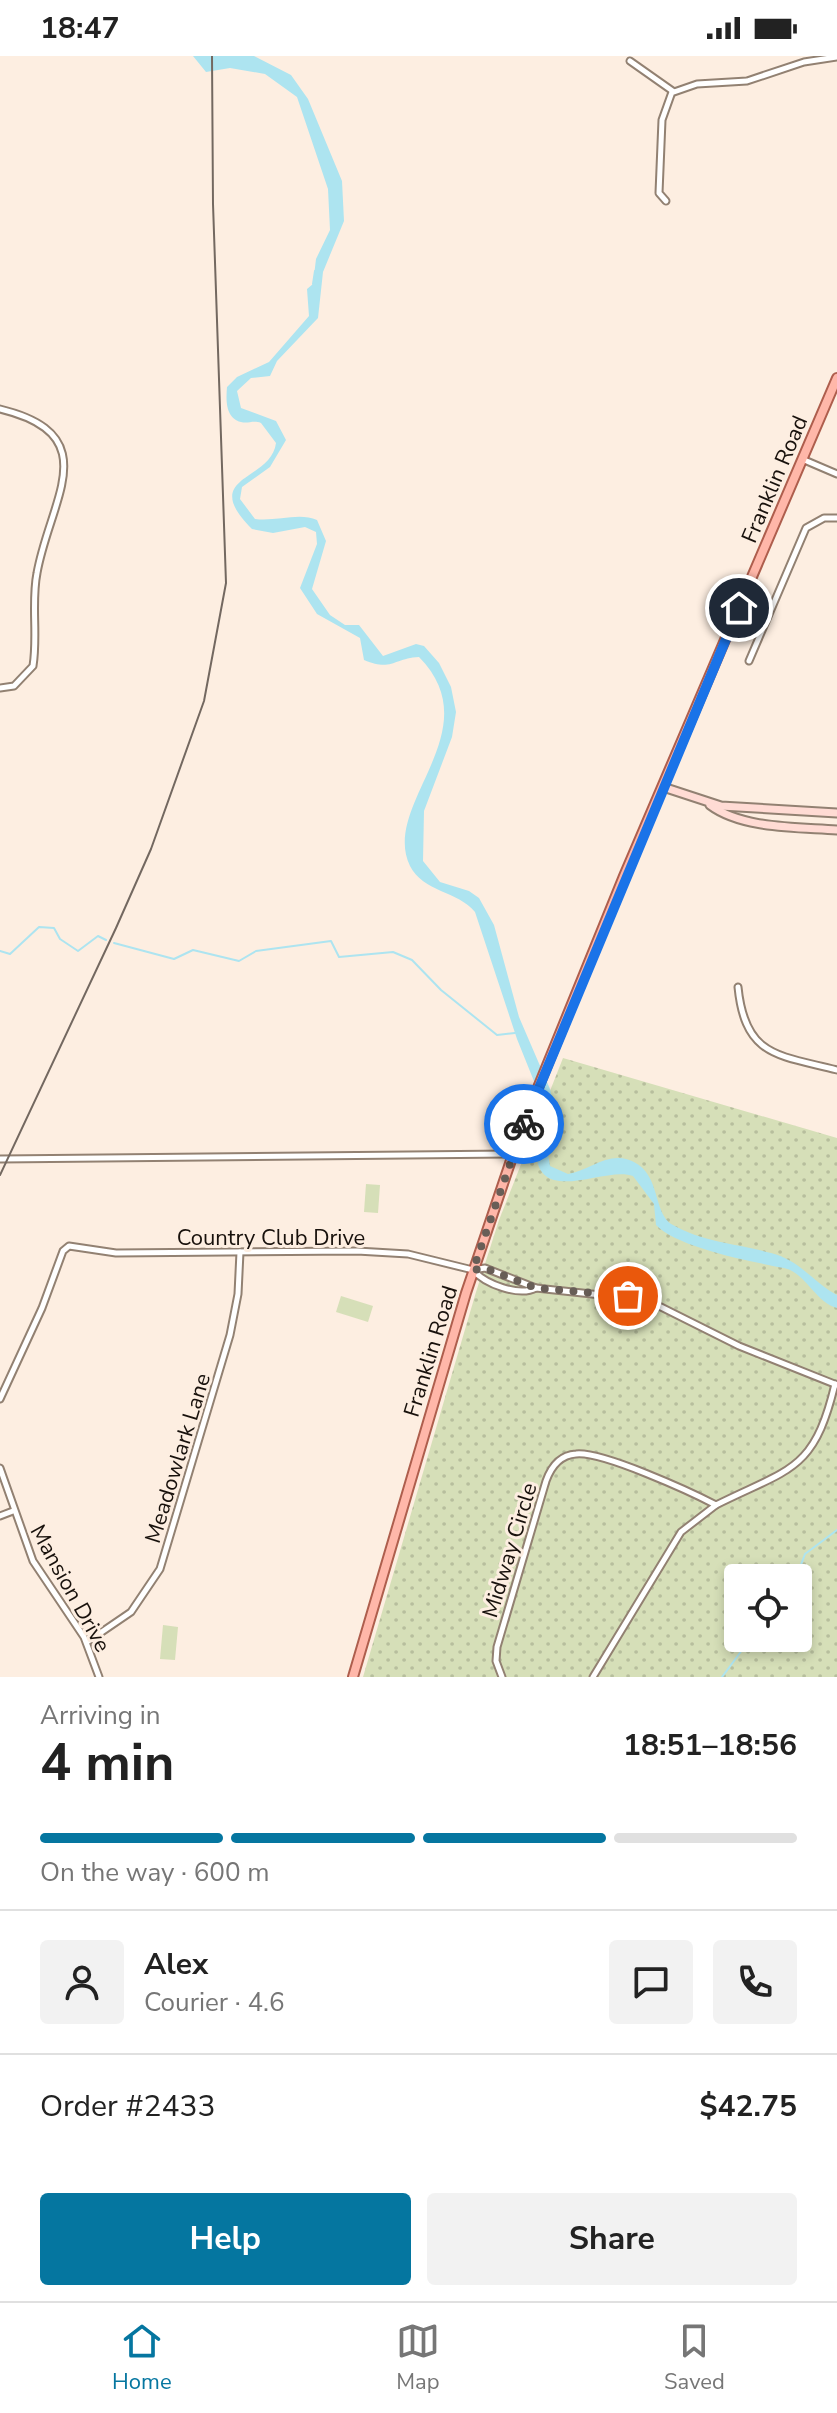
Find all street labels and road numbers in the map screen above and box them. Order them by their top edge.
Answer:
street label: Franklin Road [735,411,815,548]
street label: Country Club Drive [177,1223,365,1253]
street label: Franklin Road [397,1282,465,1421]
street label: Meadowlark Lane [138,1370,218,1547]
street label: Midway Circle [475,1479,545,1621]
street label: Mansion Drive [23,1519,117,1658]

